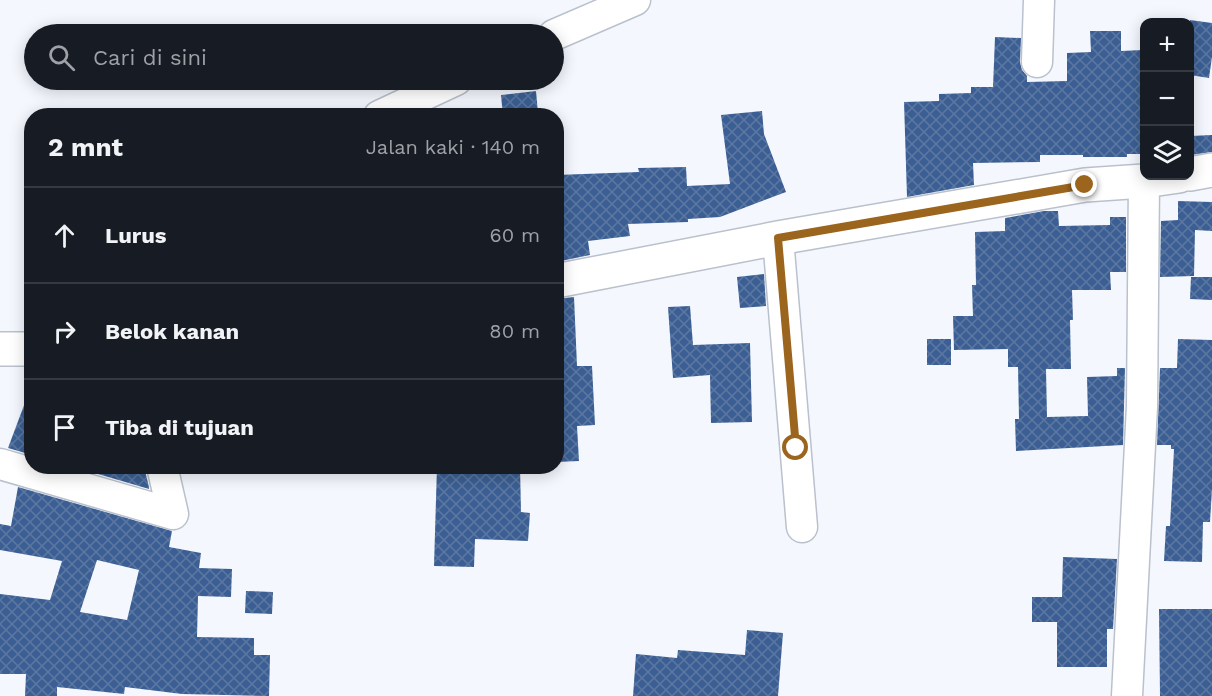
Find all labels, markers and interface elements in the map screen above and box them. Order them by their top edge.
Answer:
map controls [1140,18,1194,180]
button: + [1140,18,1194,72]
search box [24,24,564,90]
icon: search [45,41,78,74]
text: Cari di sini [93,45,207,70]
button: − [1140,72,1194,126]
button: layers [1140,126,1194,180]
text: 2 mnt [48,132,123,162]
text: Jalan kaki · 140 m [366,135,540,159]
route end [1071,171,1097,197]
icon: ahead [48,219,81,252]
text: Lurus [105,223,167,248]
text: 60 m [490,223,540,247]
icon: right [48,315,81,348]
text: Belok kanan [105,319,239,344]
text: 80 m [489,319,540,343]
icon: arrive [48,411,81,444]
text: Tiba di tujuan [105,415,254,440]
route start [782,434,808,460]

